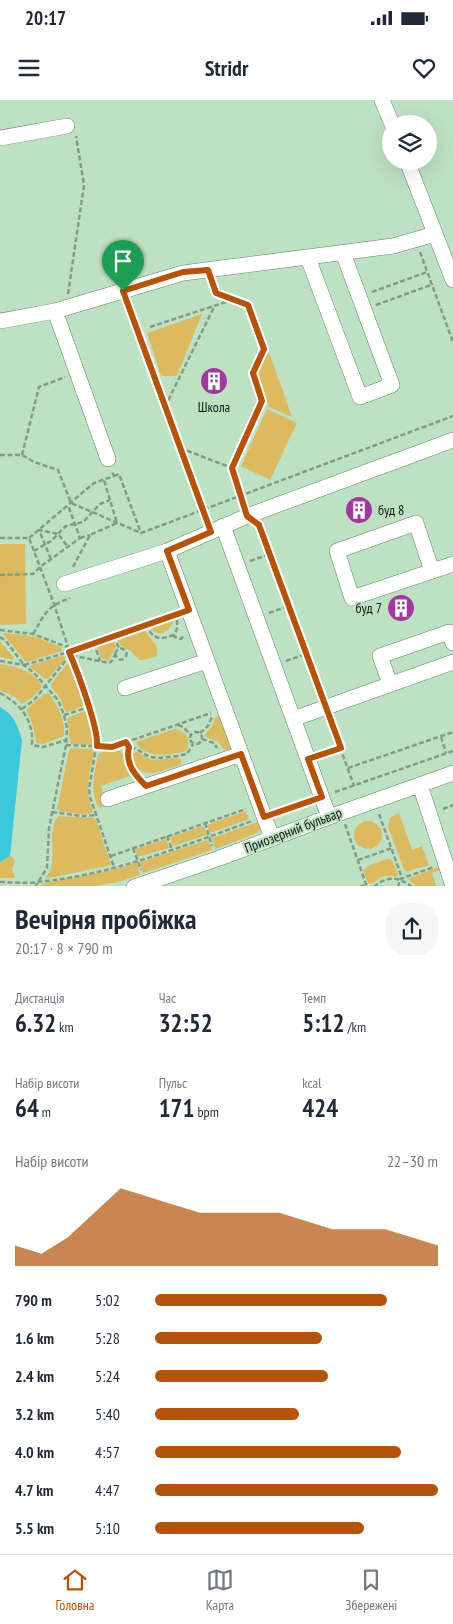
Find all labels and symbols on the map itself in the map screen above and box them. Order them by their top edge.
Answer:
pin [102,240,144,291]
building icon: Школа [199,366,229,396]
place label: Школа [198,398,230,416]
building icon: буд 8 [344,495,374,525]
place label: буд 8 [378,501,404,519]
building icon: буд 7 [386,593,416,623]
place label: буд 7 [356,599,382,617]
street label: Приозерний бульвар [242,803,344,857]

